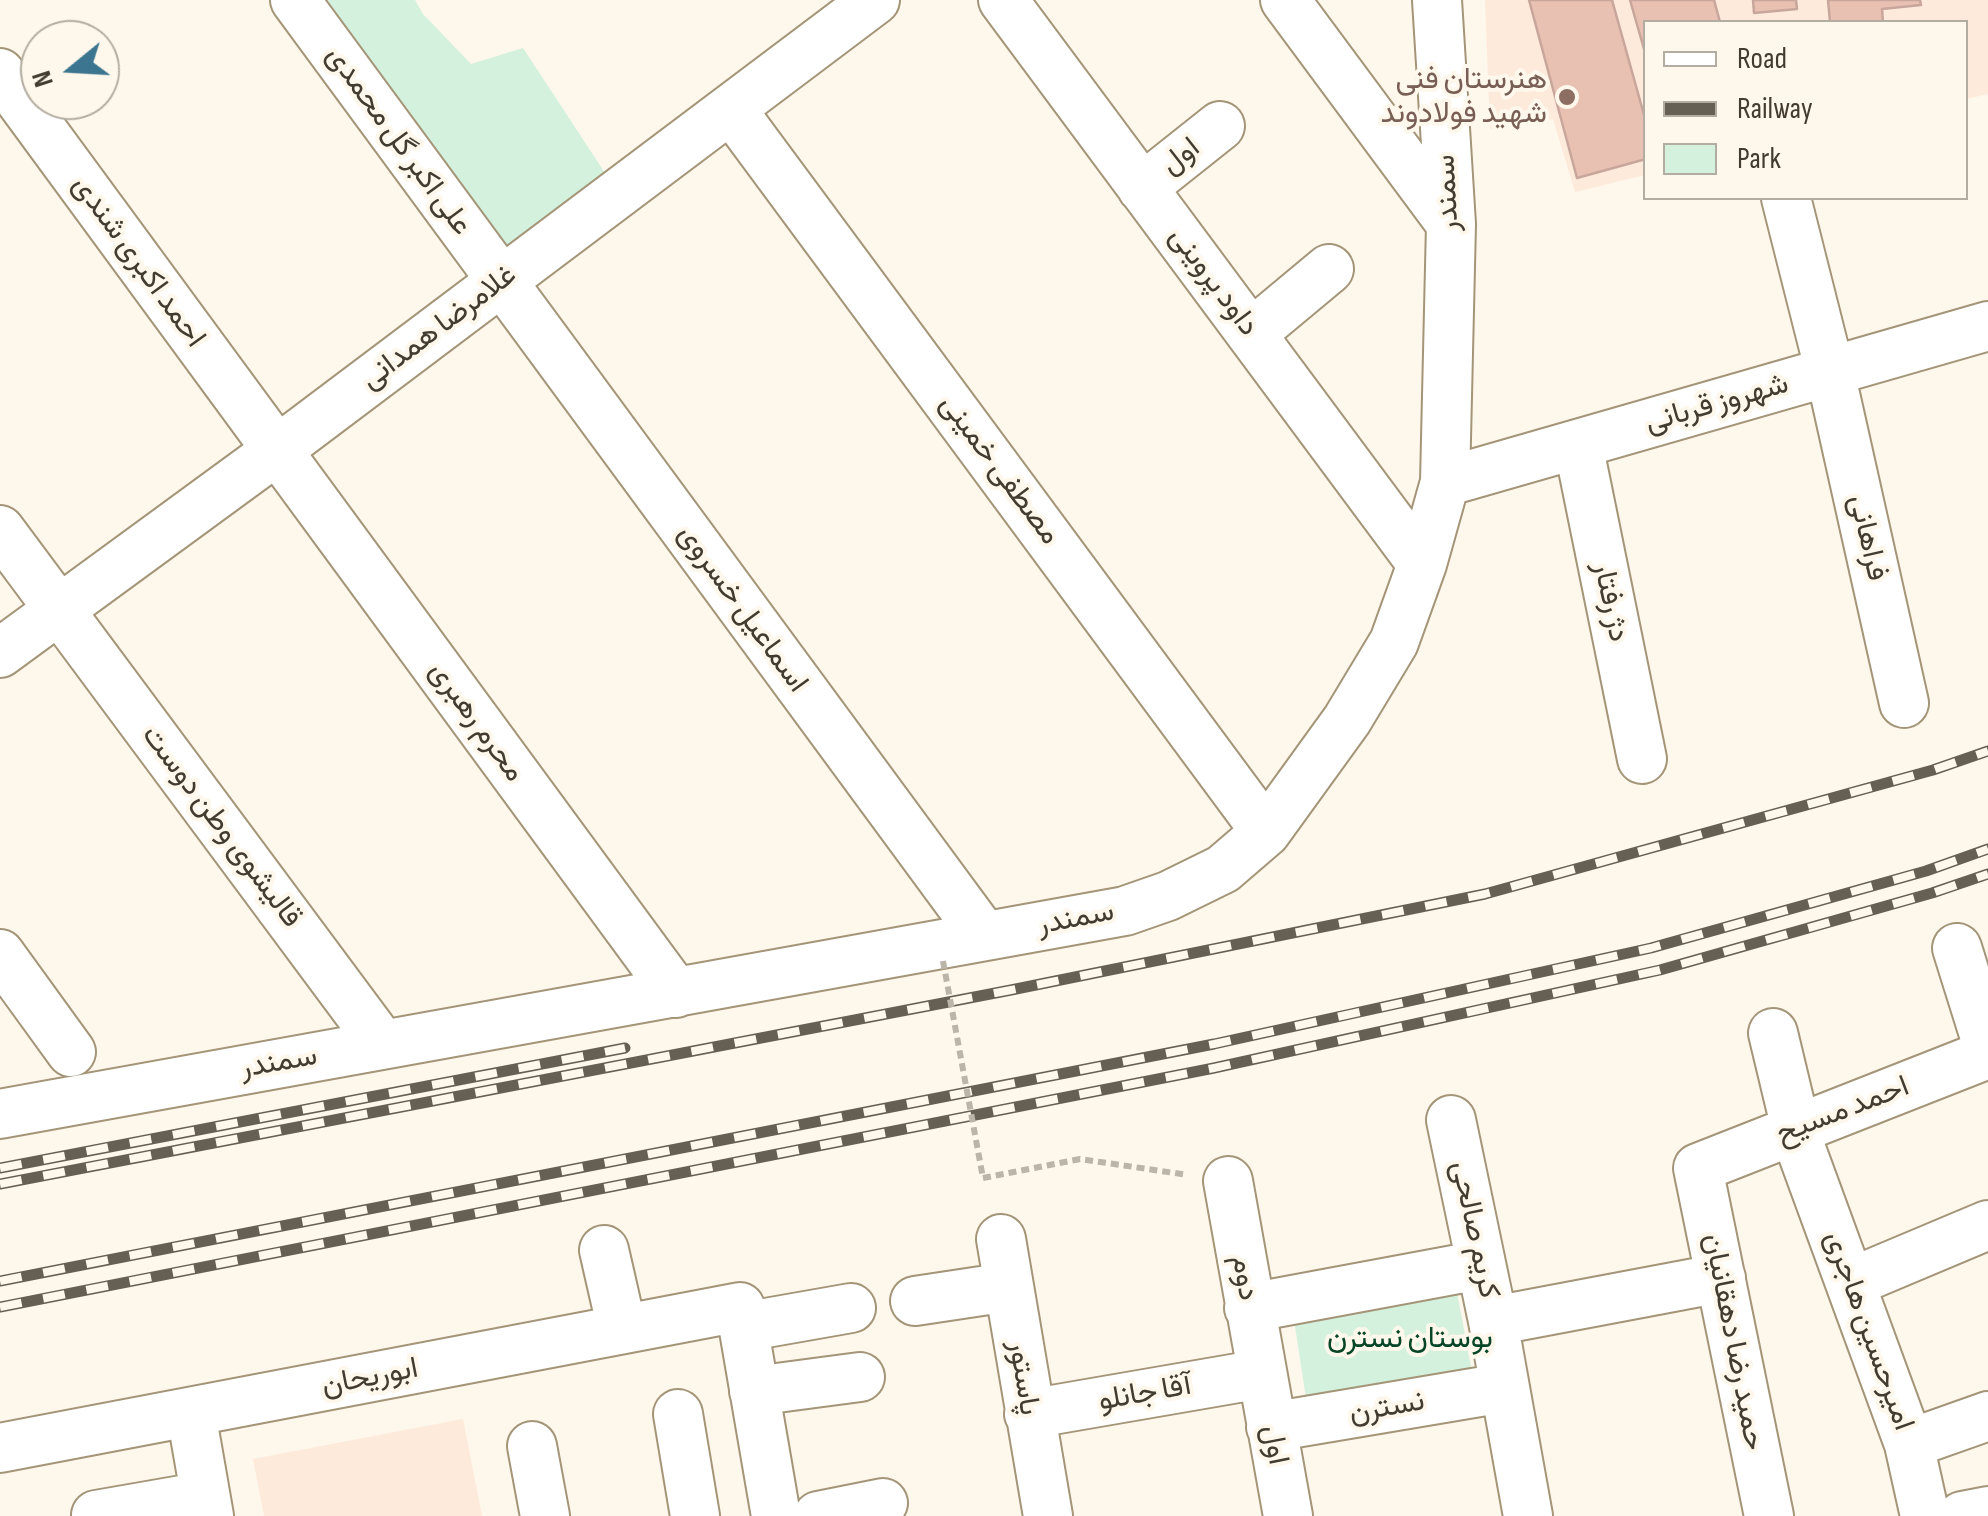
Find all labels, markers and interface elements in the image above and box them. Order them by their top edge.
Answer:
north arrow [20,20,120,120]
legend [1643,20,1968,200]
street label: علی اکبر گل محمدی [317,39,479,243]
text: Road [1737,41,1787,77]
place label: هنرستان فنی شهید فولادوند [1380,62,1547,132]
text: N [25,67,61,91]
marker: هنرستان فنی شهید فولادوند [1556,86,1578,108]
text: Railway [1737,91,1813,127]
street label: اول [1154,131,1208,183]
text: Park [1737,141,1781,177]
street label: سمندر [1428,154,1468,232]
street label: احمد اکبری شندی [63,169,213,355]
street label: داود پروینی [1160,220,1266,344]
street label: غلامرضا همدانی [354,258,524,398]
street label: شهروز قربانی [1641,366,1793,442]
street label: مصطفی خمینی [931,388,1067,552]
street label: فراهانی [1840,492,1894,584]
street label: اسماعیل خسروی [669,518,815,700]
street label: دژ رفتار [1584,559,1636,645]
street label: محرم رهبری [420,655,532,789]
street label: قالیشوی وطن دوست [133,719,309,935]
street label: سمندر [1035,894,1117,944]
street label: سمندر [238,1039,320,1087]
street label: احمد مسیح [1771,1069,1915,1153]
street label: کریم صالحی [1442,1158,1506,1302]
street label: امیرحسین هاجری [1815,1226,1921,1436]
street label: حمید رضا دهقانیان [1694,1231,1772,1453]
street label: دوم [1222,1252,1266,1304]
park label: بوستان نسترن [1327,1321,1493,1357]
street label: پاستور [999,1338,1047,1418]
street label: ابوریحان [319,1351,421,1405]
street label: آقا جانلو [1096,1368,1194,1420]
street label: نسترن [1347,1384,1427,1432]
street label: اول [1253,1422,1295,1468]

